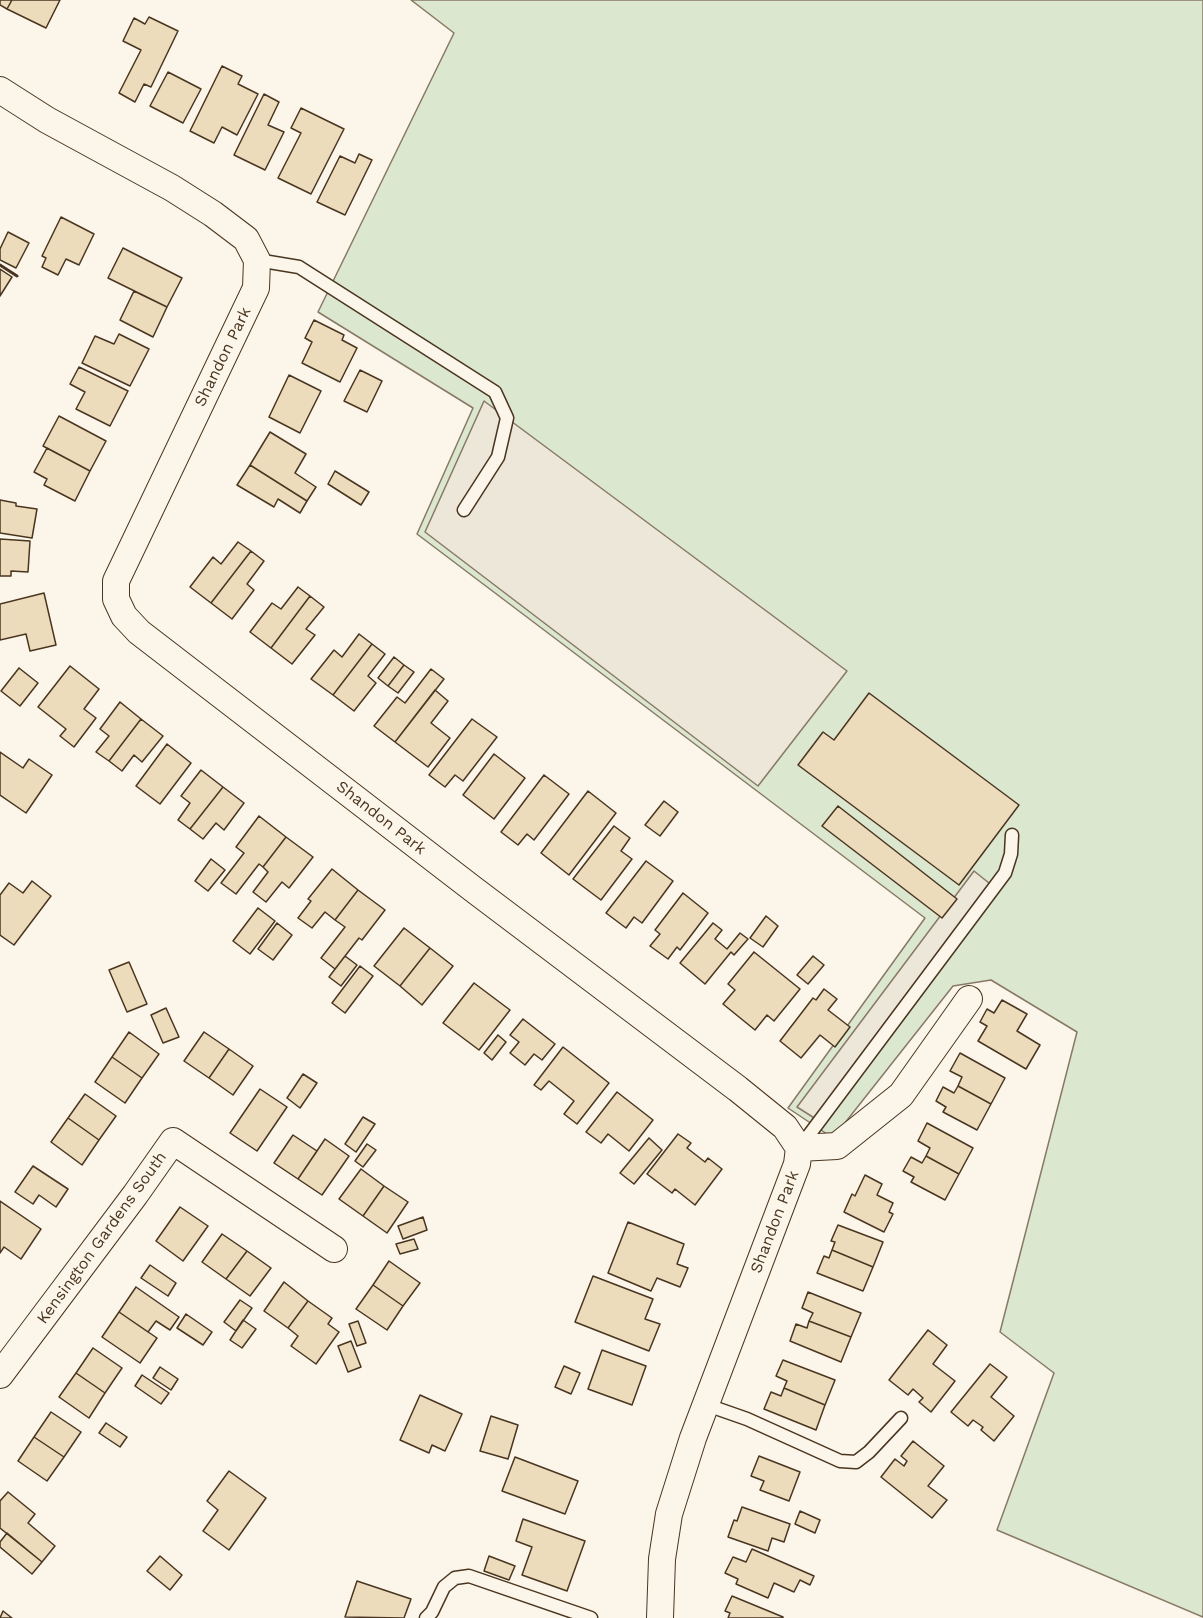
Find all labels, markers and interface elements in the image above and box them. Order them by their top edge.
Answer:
street label: Shandon Park [191,304,255,410]
street label: Shandon Park [332,777,430,859]
street label: Kensington Gardens South [33,1148,171,1328]
street label: Shandon Park [747,1168,803,1276]

